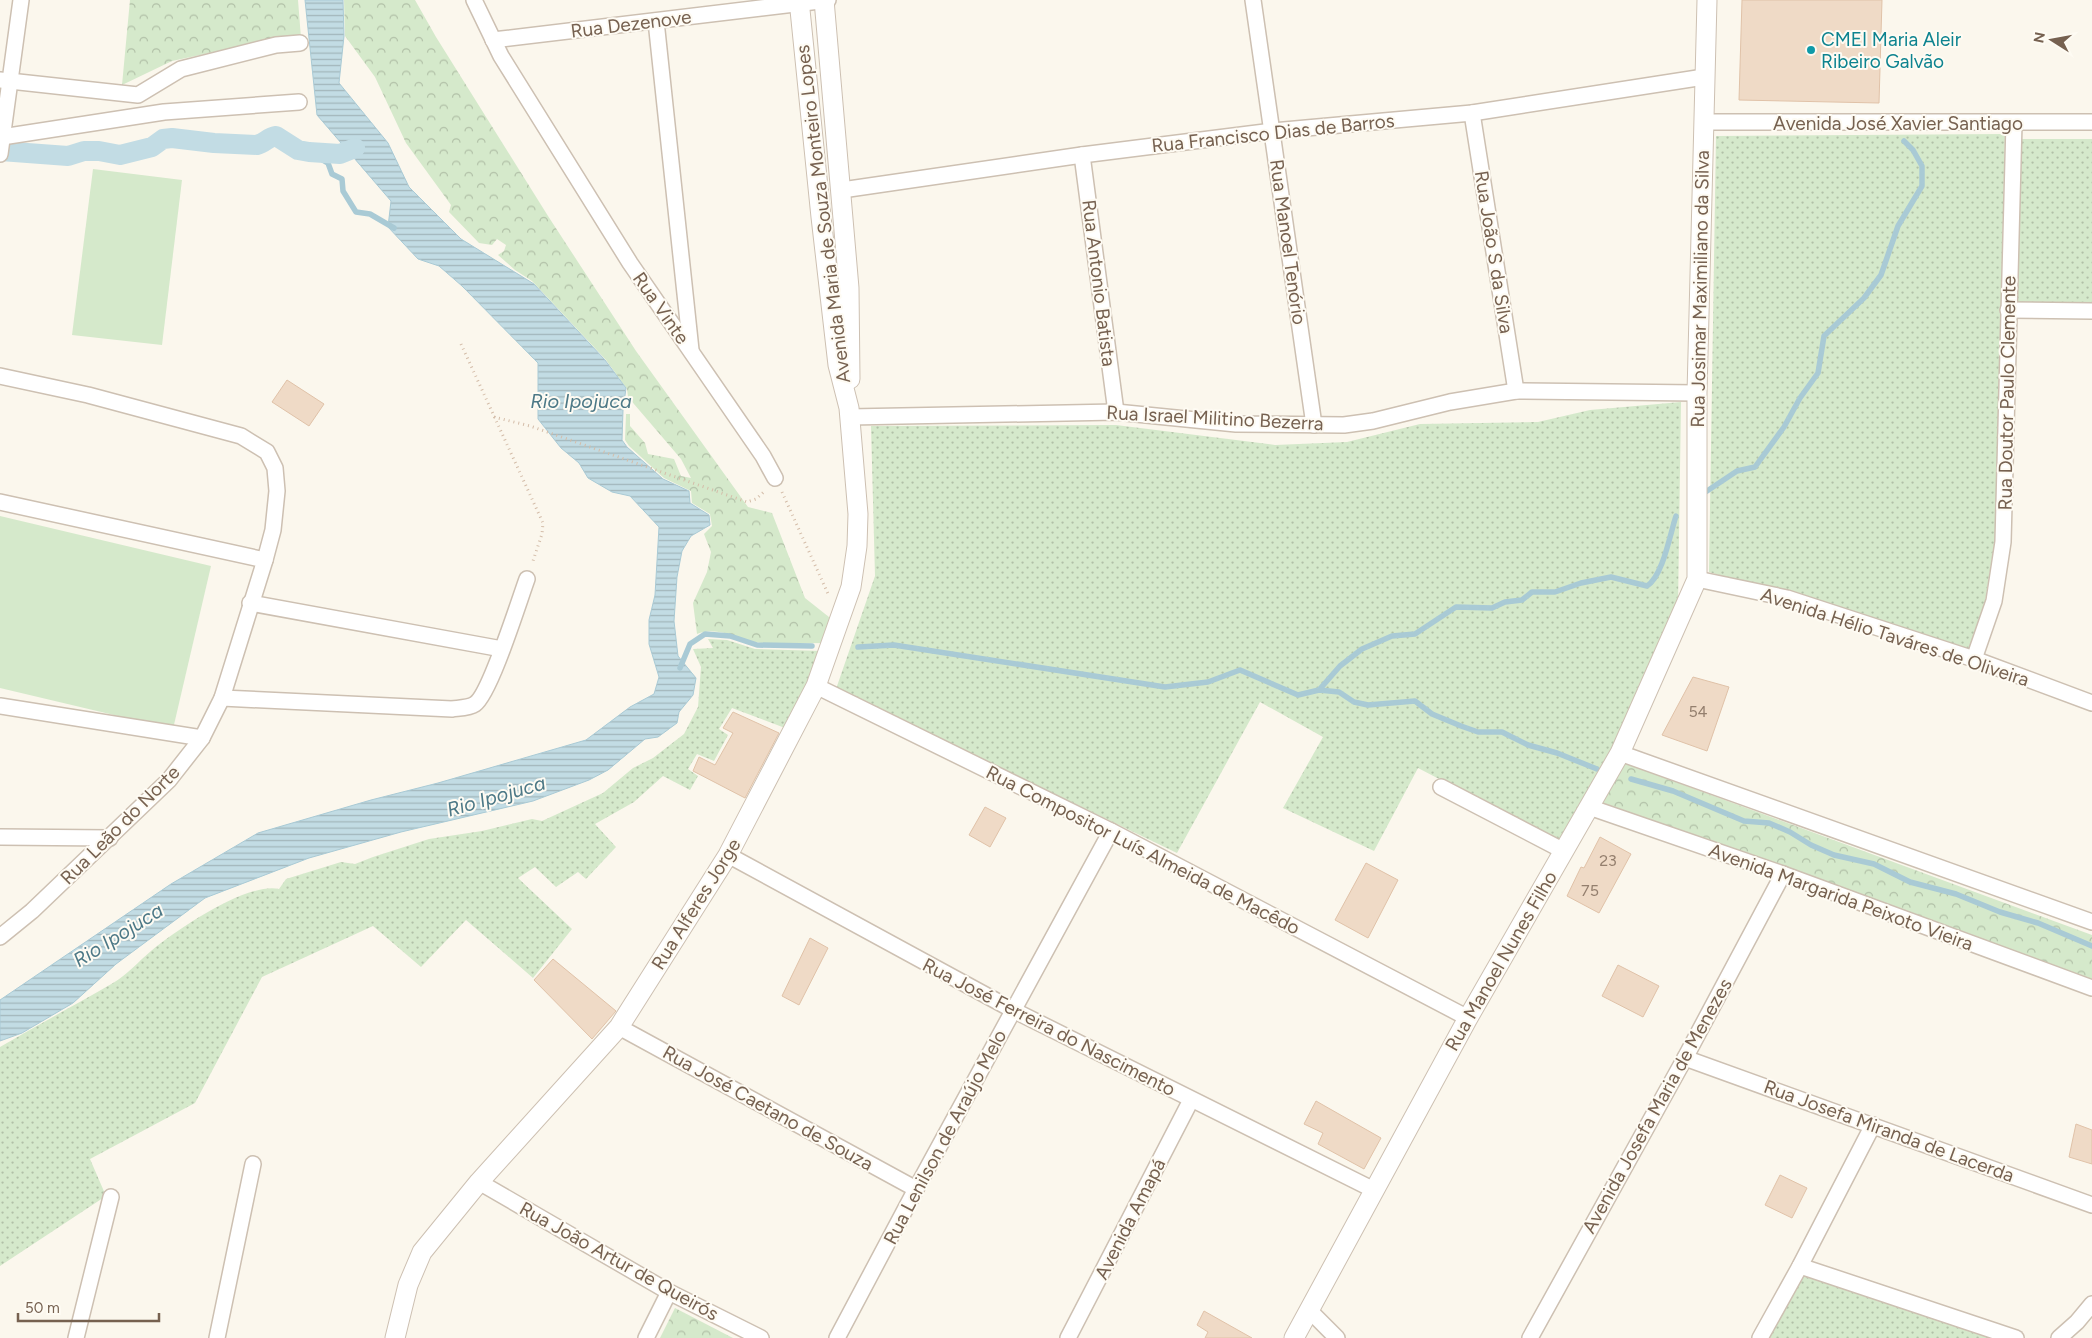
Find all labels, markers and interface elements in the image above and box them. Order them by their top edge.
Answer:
street label: Rua Dezenove [569,5,693,43]
north arrow [2027,15,2077,65]
place label: CMEI Maria Aleir Ribeiro Galvão [1821,28,1962,73]
text: N [2030,31,2049,45]
street label: Avenida Maria de Souza Monteiro Lopes [791,43,855,384]
marker: CMEI Maria Aleir Ribeiro Galvão [1805,44,1817,56]
street label: Rua Francisco Dias de Barros [1150,109,1396,157]
street label: Avenida José Xavier Santiago [1773,112,2023,135]
street label: Rua Josimar Maximiliano da Silva [1686,150,1714,428]
street label: Rua Manoel Tenório [1265,158,1311,326]
street label: Rua João S da Silva [1470,169,1518,335]
street label: Rua Antonio Batista [1077,198,1121,368]
street label: Rua Vinte [628,268,694,348]
street label: Rua Doutor Paulo Clemente [1993,275,2021,511]
water label: Rio Ipojuca [530,389,632,413]
street label: Rua Israel Militino Bezerra [1106,401,1324,435]
street label: Avenida Hélio Taváres de Oliveira [1758,583,2032,691]
house number: 54 [1688,702,1708,721]
street label: Rua Compositor Luís Almeida de Macêdo [982,760,1304,940]
street label: Rua Leão do Norte [56,761,184,889]
water label: Rio Ipojuca [444,770,548,822]
street label: Rua Alferes Jorge [646,834,746,974]
street label: Avenida Margarida Peixoto Vieira [1706,838,1976,956]
house number: 23 [1599,851,1617,870]
street label: Rua Manoel Nunes Filho [1440,867,1562,1055]
house number: 75 [1581,881,1599,900]
water label: Rio Ipojuca [69,898,168,972]
street label: Rua José Ferreira do Nascimento [919,953,1179,1101]
street label: Avenida Josefa Maria de Menezes [1577,974,1737,1237]
street label: Rua Lenilson de Araújo Melo [879,1026,1011,1248]
street label: Rua José Caetano de Souza [659,1040,877,1176]
street label: Rua Josefa Miranda de Lacerda [1761,1075,2017,1187]
street label: Avenida Amapá [1090,1155,1170,1283]
street label: Rua João Artur de Queirós [515,1197,723,1325]
scale bar [18,1290,159,1322]
text: 50 m [25,1299,60,1317]

